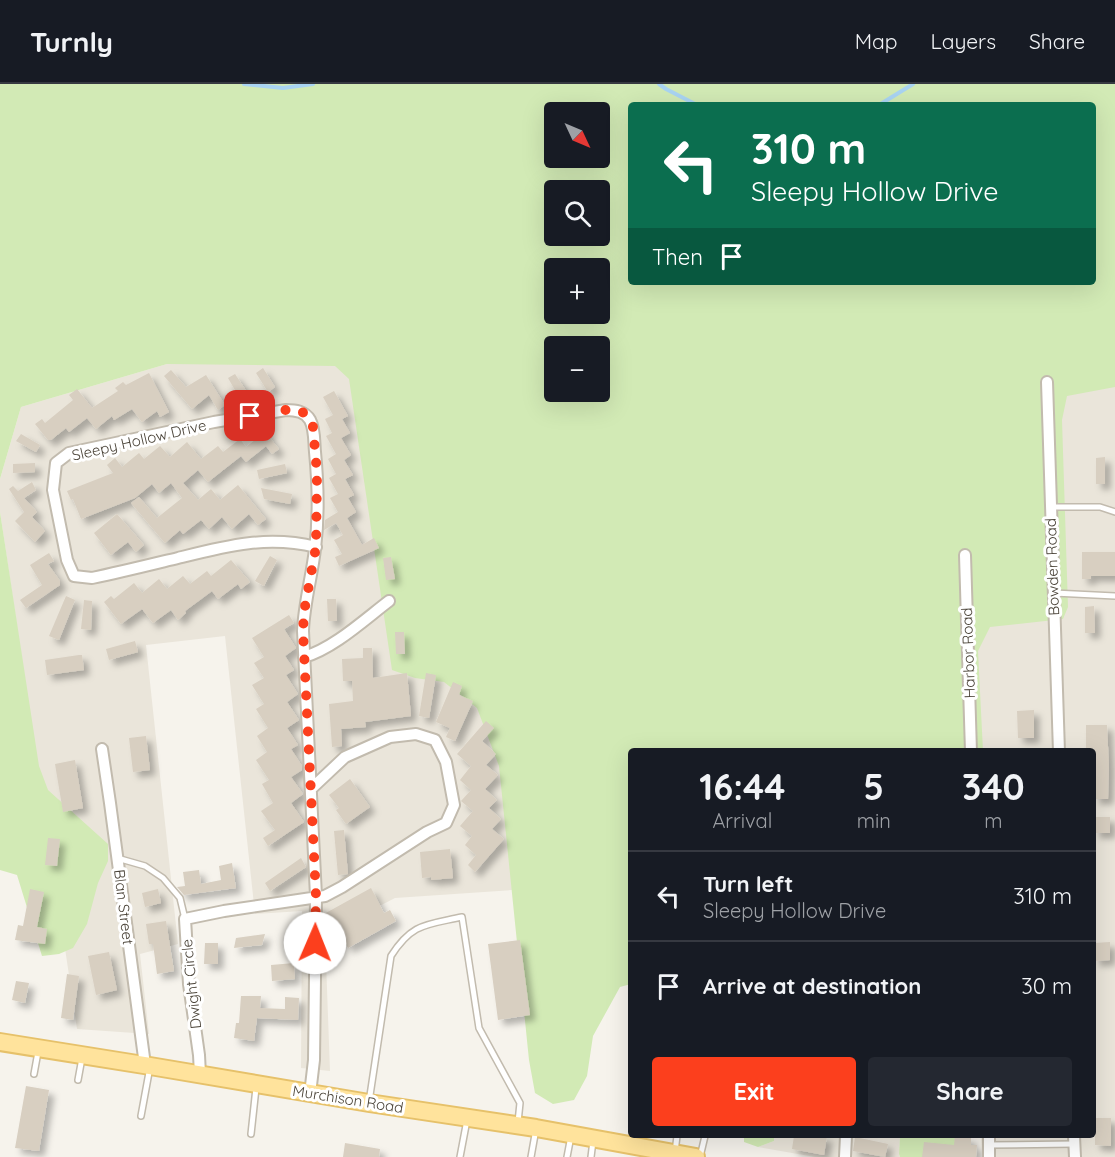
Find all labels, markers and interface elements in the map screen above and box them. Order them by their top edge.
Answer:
text: Turnly [30,24,113,59]
text: Map [855,28,898,54]
text: Layers [931,28,996,54]
text: Share [1029,28,1085,54]
north arrow [544,102,610,168]
map controls [544,102,610,402]
text: 310 m [751,122,866,175]
icon: left [652,126,730,204]
text: Sleepy Hollow Drive [751,174,999,208]
button: search [544,180,610,246]
icon: arrive [715,240,748,273]
text: Then [652,243,703,271]
button: + [544,258,610,324]
button: − [544,336,610,402]
pin [224,390,275,441]
icon: arrive [233,399,266,432]
street label: Sleepy Hollow Drive [70,415,208,465]
street label: Bowden Road [1041,518,1063,616]
street label: Harbor Road [957,607,979,699]
text: 16:44 [699,764,785,809]
text: 5 [863,764,884,809]
text: 340 [962,764,1025,809]
text: Arrival [712,808,772,833]
text: min [857,808,891,833]
text: m [984,808,1002,833]
street label: Blan Street [110,868,138,946]
text: Turn left [703,870,793,898]
icon: left [652,880,685,913]
text: 310 m [1013,882,1072,910]
text: Sleepy Hollow Drive [703,898,886,923]
position arrow [283,911,347,975]
street label: Dwight Circle [177,938,205,1030]
icon: arrive [652,970,685,1003]
text: Arrive at destination [703,972,921,1000]
text: 30 m [1021,972,1072,1000]
button: Exit [652,1057,856,1126]
button: Share [868,1057,1072,1126]
street label: Murchison Road [291,1081,405,1117]

